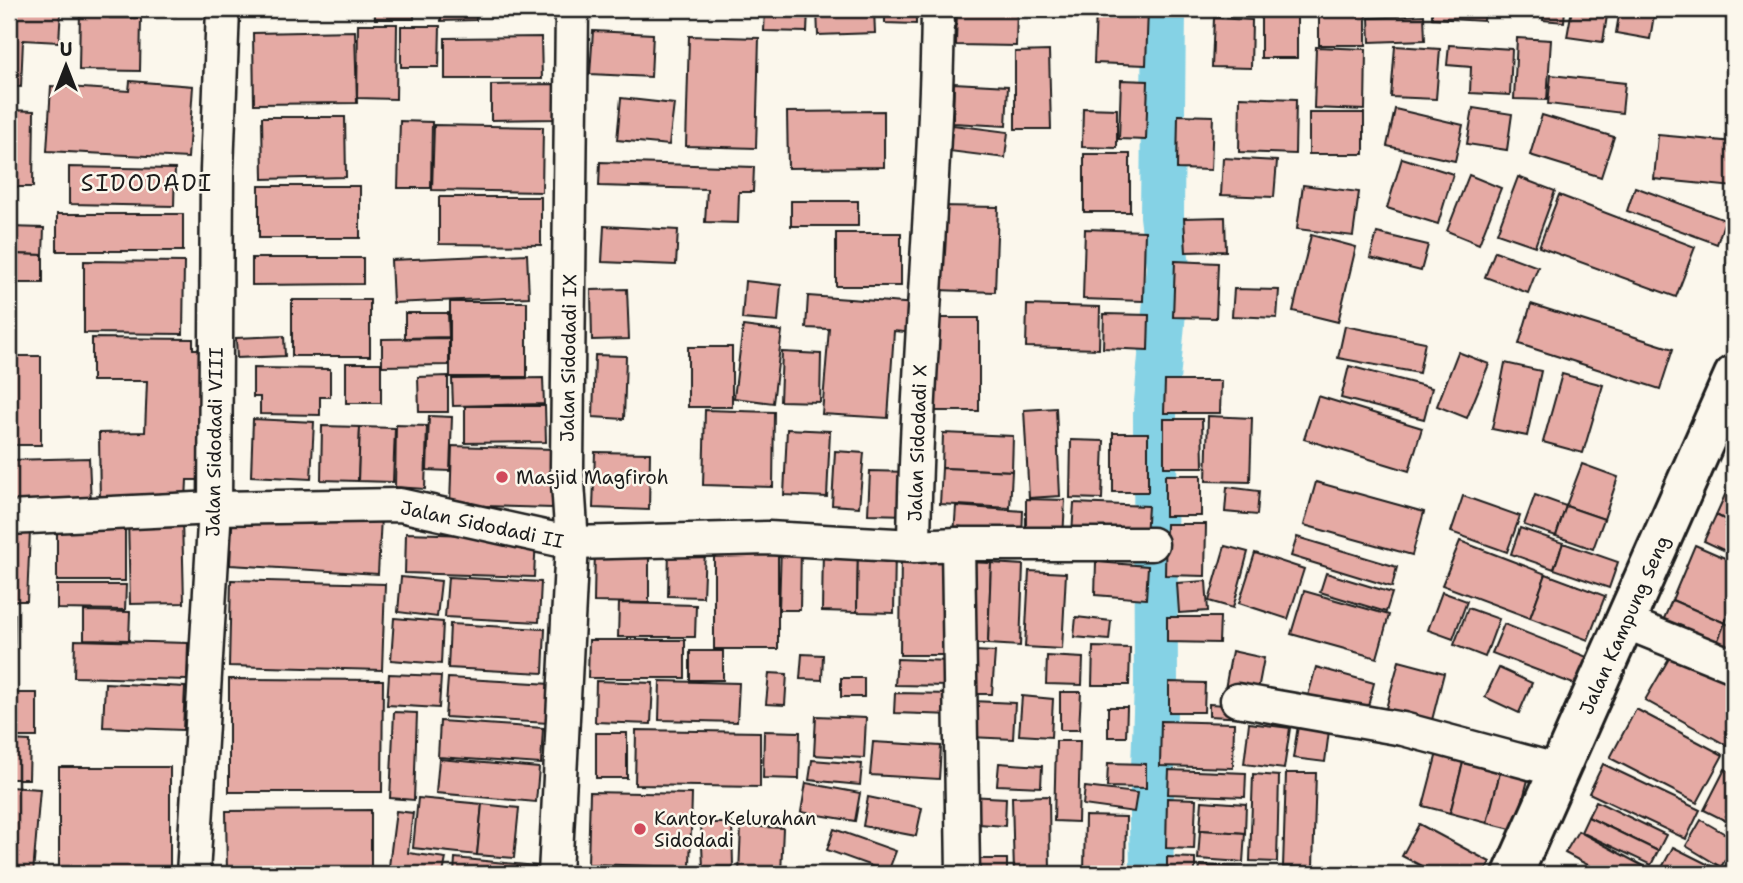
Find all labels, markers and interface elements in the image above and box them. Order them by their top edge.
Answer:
north arrow [32,32,102,102]
text: U [60,37,73,62]
district label: SIDODADI [81,168,213,198]
street label: Jalan Sidodadi IX [555,274,582,442]
street label: Jalan Sidodadi VIII [200,347,229,537]
street label: Jalan Sidodadi X [902,364,933,522]
place label: Masjid Magfiroh [516,465,669,490]
marker: Masjid Magfiroh [494,469,510,485]
street label: Jalan Sidodadi II [398,495,566,554]
street label: Jalan Kampung Seng [1574,532,1675,719]
place label: Kantor Kelurahan Sidodadi [654,806,816,853]
marker: Kantor Kelurahan Sidodadi [632,821,648,837]

